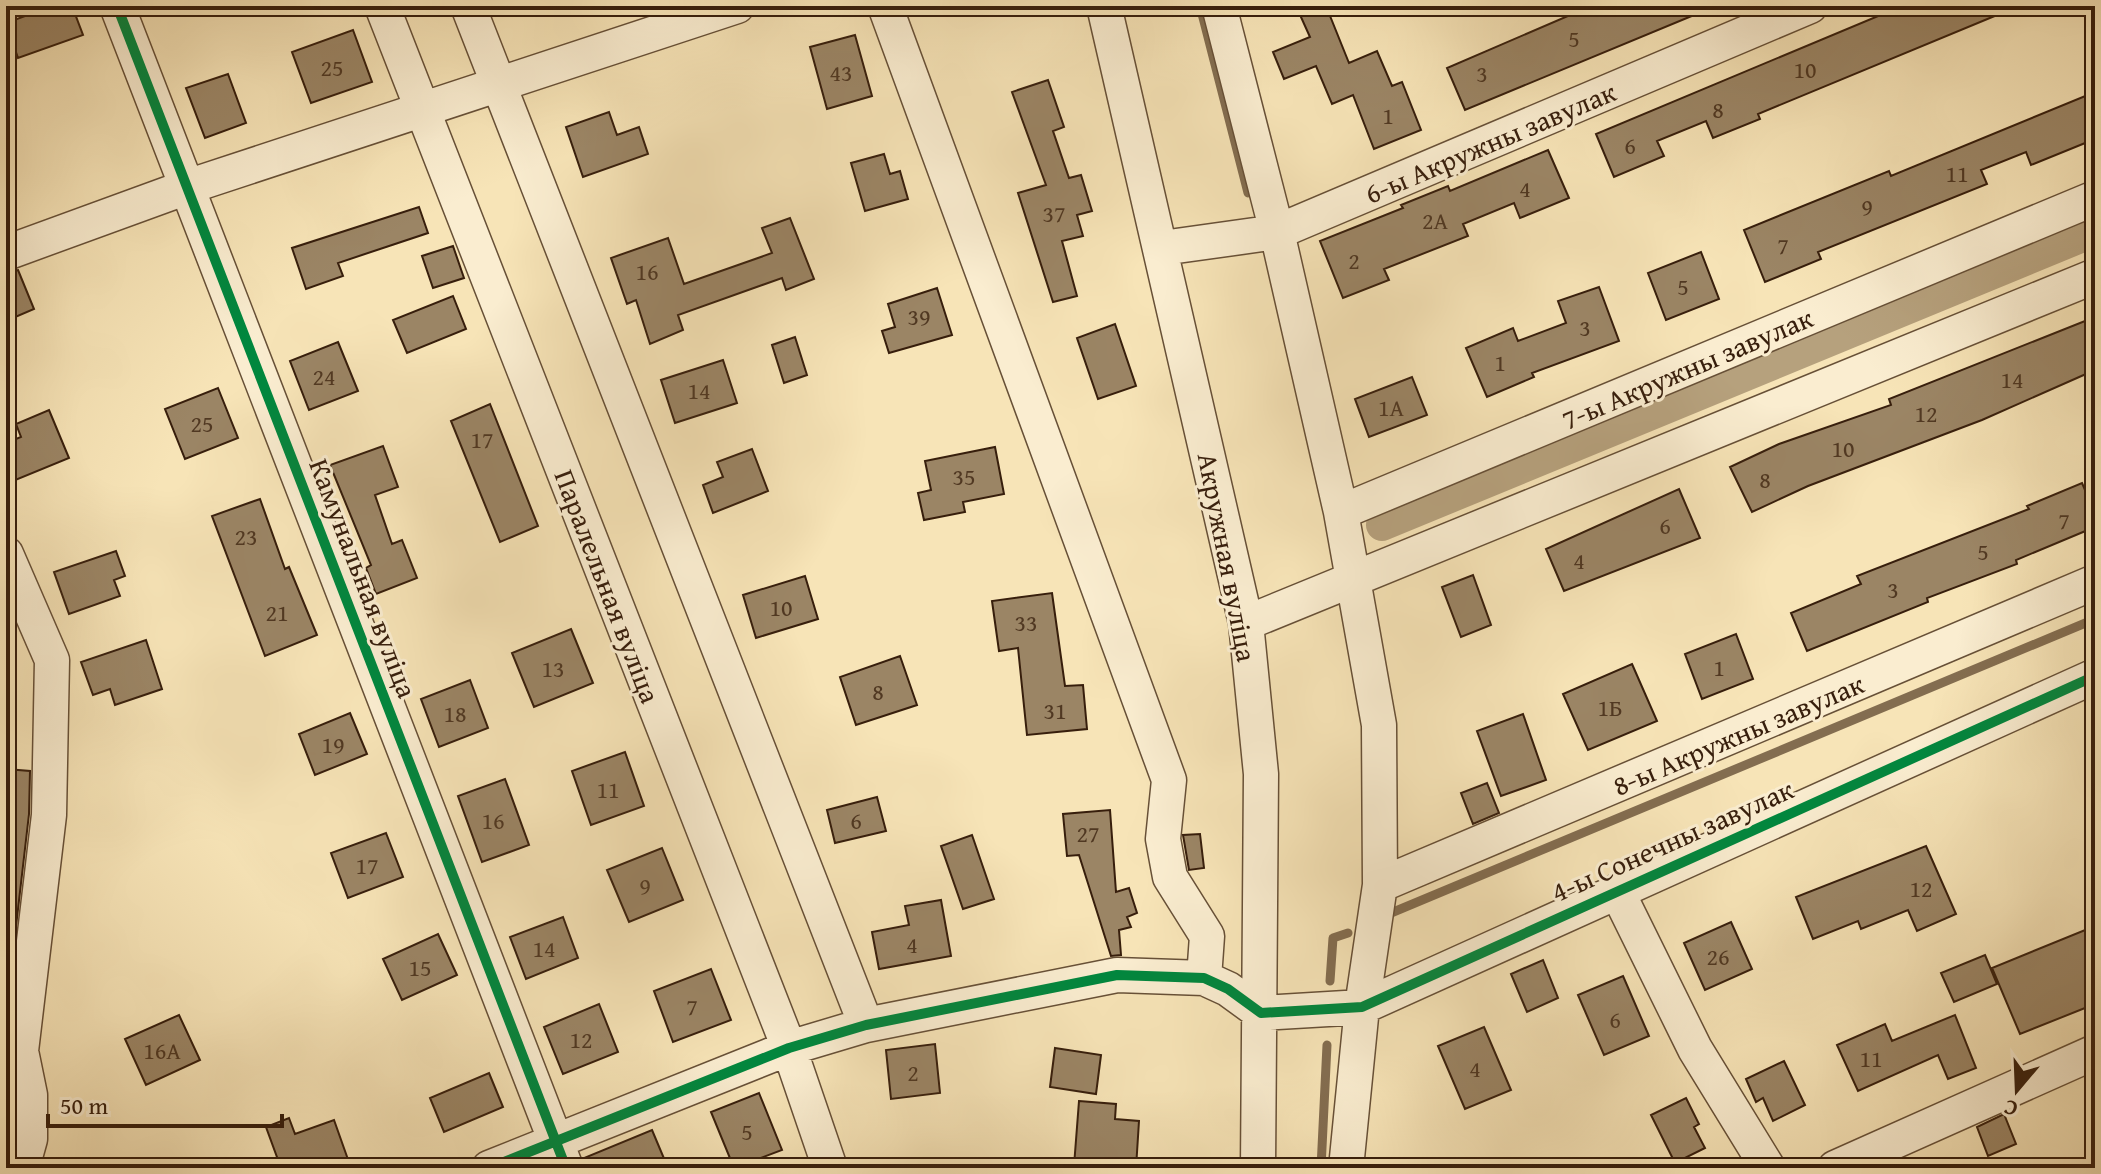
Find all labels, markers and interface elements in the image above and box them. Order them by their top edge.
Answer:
house number: 5 [1568,21,1580,56]
house number: 25 [320,50,344,85]
house number: 10 [1793,52,1817,87]
house number: 43 [829,55,853,90]
house number: 3 [1476,56,1488,91]
street label: 6-ы Акружны завулак [1358,70,1622,213]
house number: 8 [1712,92,1724,127]
house number: 1 [1382,98,1394,133]
house number: 6 [1624,128,1636,163]
house number: 11 [1945,156,1969,191]
house number: 4 [1519,171,1531,206]
house number: 9 [1861,189,1873,224]
house number: 37 [1042,196,1066,231]
house number: 2А [1422,203,1449,238]
house number: 7 [1777,228,1789,263]
house number: 2 [1348,243,1360,278]
house number: 16 [635,254,659,289]
house number: 5 [1677,269,1689,304]
street label: 7-ы Акружны завулак [1555,296,1819,439]
house number: 39 [907,299,931,334]
house number: 3 [1579,310,1591,345]
house number: 1 [1494,345,1506,380]
house number: 24 [312,359,336,394]
house number: 14 [2000,362,2024,397]
house number: 14 [687,373,711,408]
house number: 1А [1378,390,1405,425]
house number: 12 [1914,396,1938,431]
house number: 25 [190,406,214,441]
house number: 17 [470,422,494,457]
house number: 10 [1831,431,1855,466]
street label: Акружная вуліца [1188,449,1268,666]
street label: Камунальная вуліца [299,452,429,704]
house number: 35 [952,459,976,494]
house number: 8 [1759,462,1771,497]
street label: Паралельная вуліца [545,463,672,709]
house number: 7 [2058,503,2070,538]
house number: 6 [1659,508,1671,543]
house number: 23 [234,519,258,554]
house number: 5 [1977,534,1989,569]
house number: 4 [1573,543,1585,578]
house number: 3 [1887,572,1899,607]
house number: 10 [769,590,793,625]
house number: 21 [265,595,289,630]
house number: 33 [1014,605,1038,640]
house number: 1 [1713,650,1725,685]
house number: 13 [541,651,565,686]
street label: 8-ы Акружны завулак [1606,662,1870,805]
house number: 8 [872,674,884,709]
house number: 1Б [1597,690,1623,725]
house number: 31 [1043,693,1067,728]
house number: 18 [443,696,467,731]
house number: 19 [321,727,345,762]
street label: 4-ы Сонечны завулак [1544,768,1800,912]
house number: 11 [596,772,620,807]
house number: 16 [481,803,505,838]
house number: 6 [850,803,862,838]
house number: 27 [1076,816,1100,851]
house number: 17 [355,848,379,883]
house number: 9 [639,868,651,903]
house number: 12 [1909,871,1933,906]
house number: 4 [906,927,918,962]
house number: 14 [532,931,556,966]
house number: 26 [1706,939,1730,974]
house number: 15 [408,950,432,985]
house number: 7 [686,989,698,1024]
house number: 6 [1609,1002,1621,1037]
house number: 12 [569,1022,593,1057]
house number: 16А [143,1033,181,1068]
house number: 11 [1859,1041,1883,1076]
north arrow [1977,1050,2057,1130]
house number: 4 [1469,1051,1481,1086]
house number: 2 [907,1055,919,1090]
scale bar [48,1078,282,1128]
text: 50 m [60,1088,108,1123]
text: С [1999,1092,2022,1126]
house number: 5 [741,1114,753,1149]

